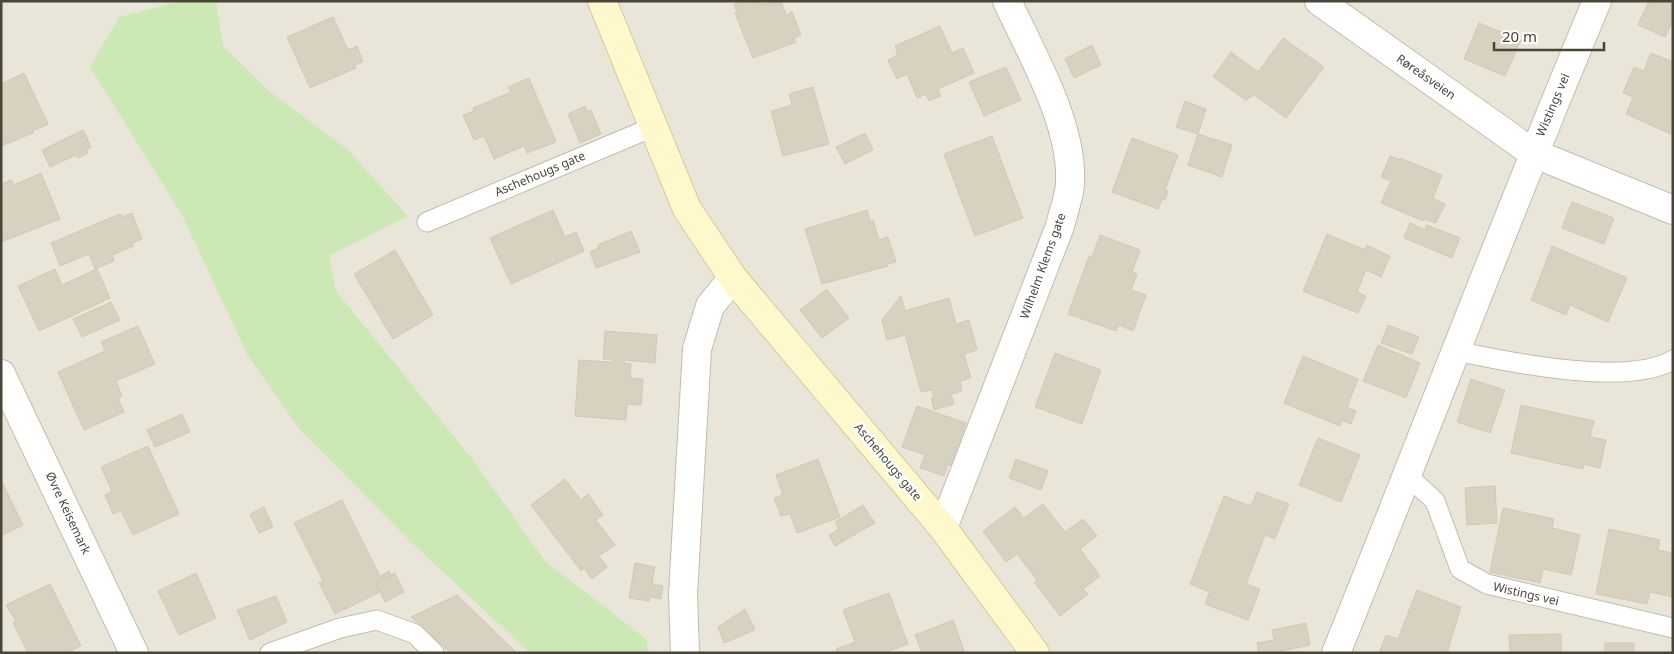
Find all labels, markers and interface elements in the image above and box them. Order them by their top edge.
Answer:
scale bar [1494,20,1604,52]
text: 20 m [1502,26,1537,46]
street label: Røreåsveien [1393,50,1459,103]
street label: Wistings vei [1532,71,1573,139]
street label: Aschehougs gate [492,147,588,200]
street label: Wilhelm Klems gate [1015,210,1070,321]
street label: Aschehougs gate [851,419,926,504]
street label: Øvre Keisemark [42,469,95,557]
street label: Wistings vei [1492,578,1561,609]

